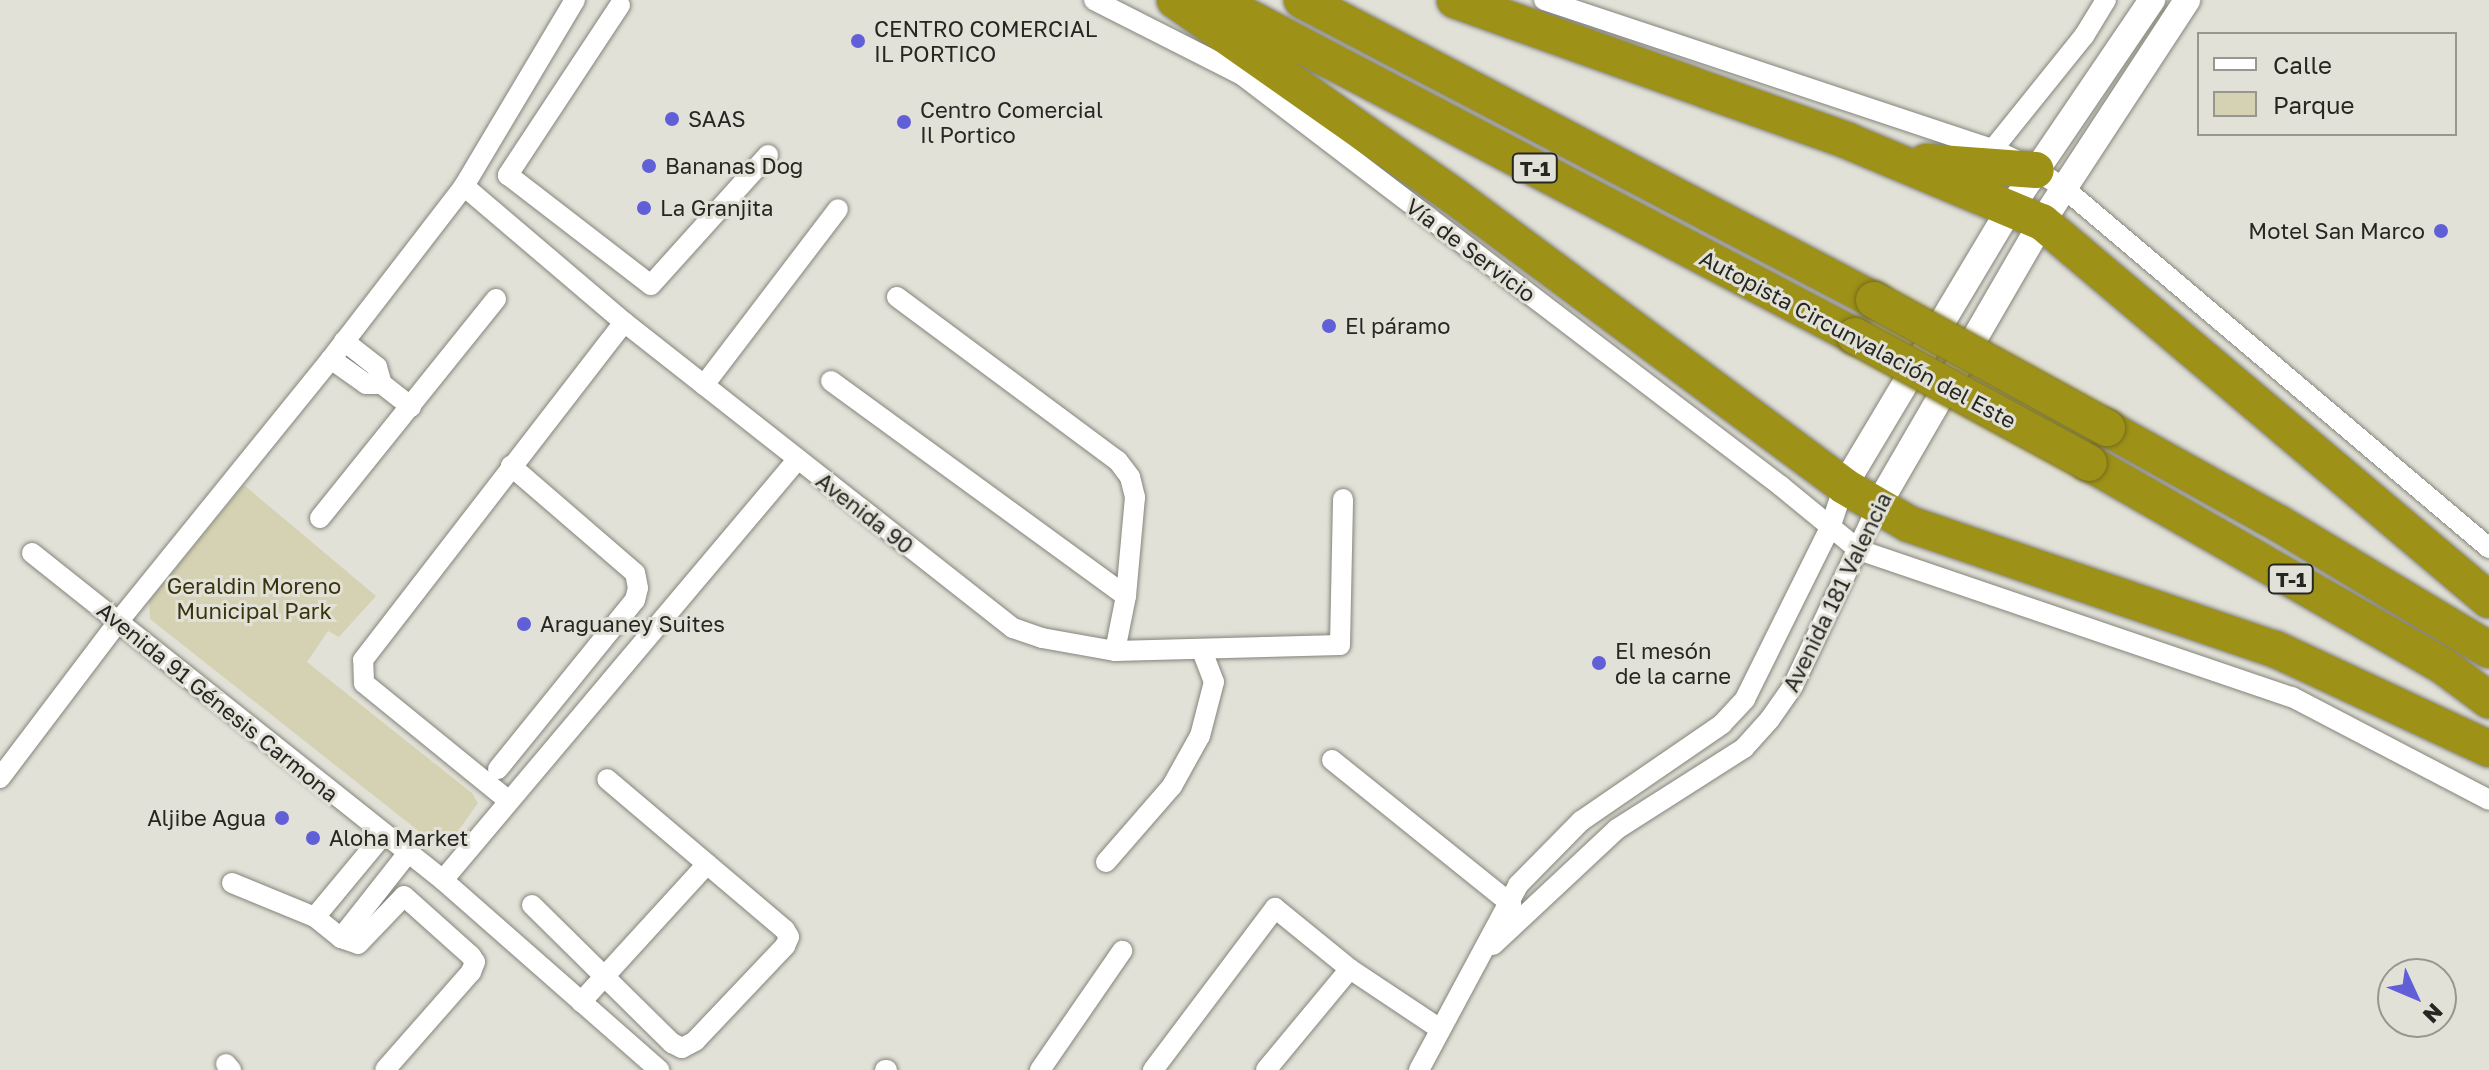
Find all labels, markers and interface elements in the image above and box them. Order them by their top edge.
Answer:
place label: CENTRO COMERCIAL IL PORTICO [874,15,1097,66]
marker: CENTRO COMERCIAL IL PORTICO [849,32,867,50]
legend [2197,32,2457,136]
text: Calle [2273,50,2332,79]
text: Parque [2273,90,2354,119]
place label: Centro Comercial Il Portico [920,96,1103,148]
place label: SAAS [688,106,746,132]
marker: SAAS [663,110,681,128]
marker: Centro Comercial Il Portico [895,113,913,131]
road number: T-1 [1511,152,1559,184]
place label: Bananas Dog [665,153,803,179]
marker: Bananas Dog [640,157,658,175]
street label: Vía de Servicio [1401,193,1541,307]
place label: La Granjita [660,195,774,221]
marker: La Granjita [635,199,653,217]
place label: Motel San Marco [2248,218,2425,244]
marker: Motel San Marco [2432,222,2450,240]
street label: Autopista Circunvalación del Este [1695,244,2021,434]
place label: El páramo [1345,313,1450,339]
marker: El páramo [1320,317,1338,335]
street label: Avenida 90 [811,467,919,559]
street label: Avenida 181 Valencia [1777,488,1897,696]
road number: T-1 [2267,563,2315,595]
park label: Geraldin Moreno Municipal Park [167,572,341,624]
street label: Avenida 91 Génesis Carmona [92,597,344,807]
place label: Araguaney Suites [540,611,725,637]
marker: Araguaney Suites [515,615,533,633]
place label: El mesón de la carne [1615,637,1731,688]
marker: El mesón de la carne [1590,654,1608,672]
place label: Aljibe Agua [147,805,266,831]
marker: Aljibe Agua [273,809,291,827]
place label: Aloha Market [329,825,468,851]
marker: Aloha Market [304,829,322,847]
north arrow [2377,958,2457,1038]
text: N [2418,998,2449,1029]

